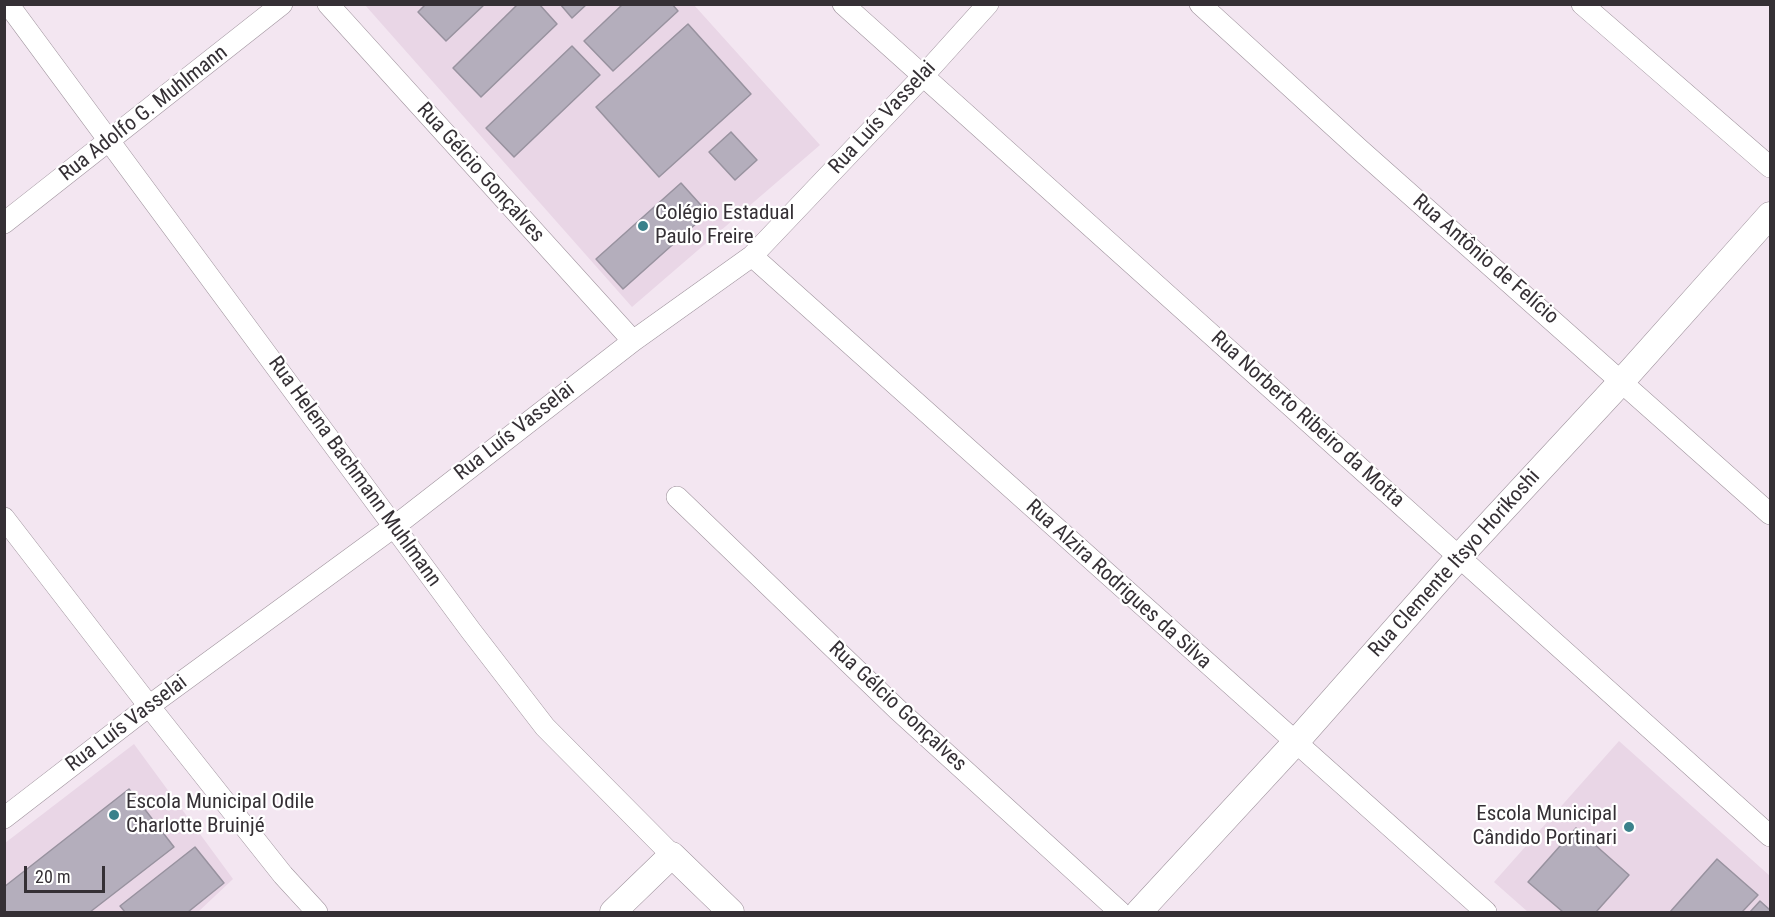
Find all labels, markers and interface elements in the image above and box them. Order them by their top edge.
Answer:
street label: Rua Adolfo G. Muhlmann [55,41,233,187]
street label: Rua Luís Vasselai [824,56,942,180]
street label: Rua Gélcio Gonçalves [411,98,549,248]
street label: Rua Antônio de Felício [1407,190,1563,330]
place label: Colégio Estadual Paulo Freire [655,201,794,251]
marker: Colégio Estadual Paulo Freire [636,219,650,233]
street label: Rua Norberto Ribeiro da Motta [1205,327,1409,513]
street label: Rua Helena Bachmann Muhlmann [262,352,446,592]
street label: Rua Luís Vasselai [450,377,580,487]
street label: Rua Clemente Itsyo Horikoshi [1364,465,1546,663]
street label: Rua Alzira Rodrigues da Silva [1020,495,1216,675]
street label: Rua Gélcio Gonçalves [823,637,971,777]
street label: Rua Luís Vasselai [61,670,193,778]
place label: Escola Municipal Odile Charlotte Bruinjé [126,790,314,840]
place label: Escola Municipal Cândido Portinari [1472,802,1617,852]
marker: Escola Municipal Odile Charlotte Bruinjé [107,808,121,822]
marker: Escola Municipal Cândido Portinari [1622,820,1636,834]
scale bar [27,854,108,892]
text: 20 m [35,866,70,887]

